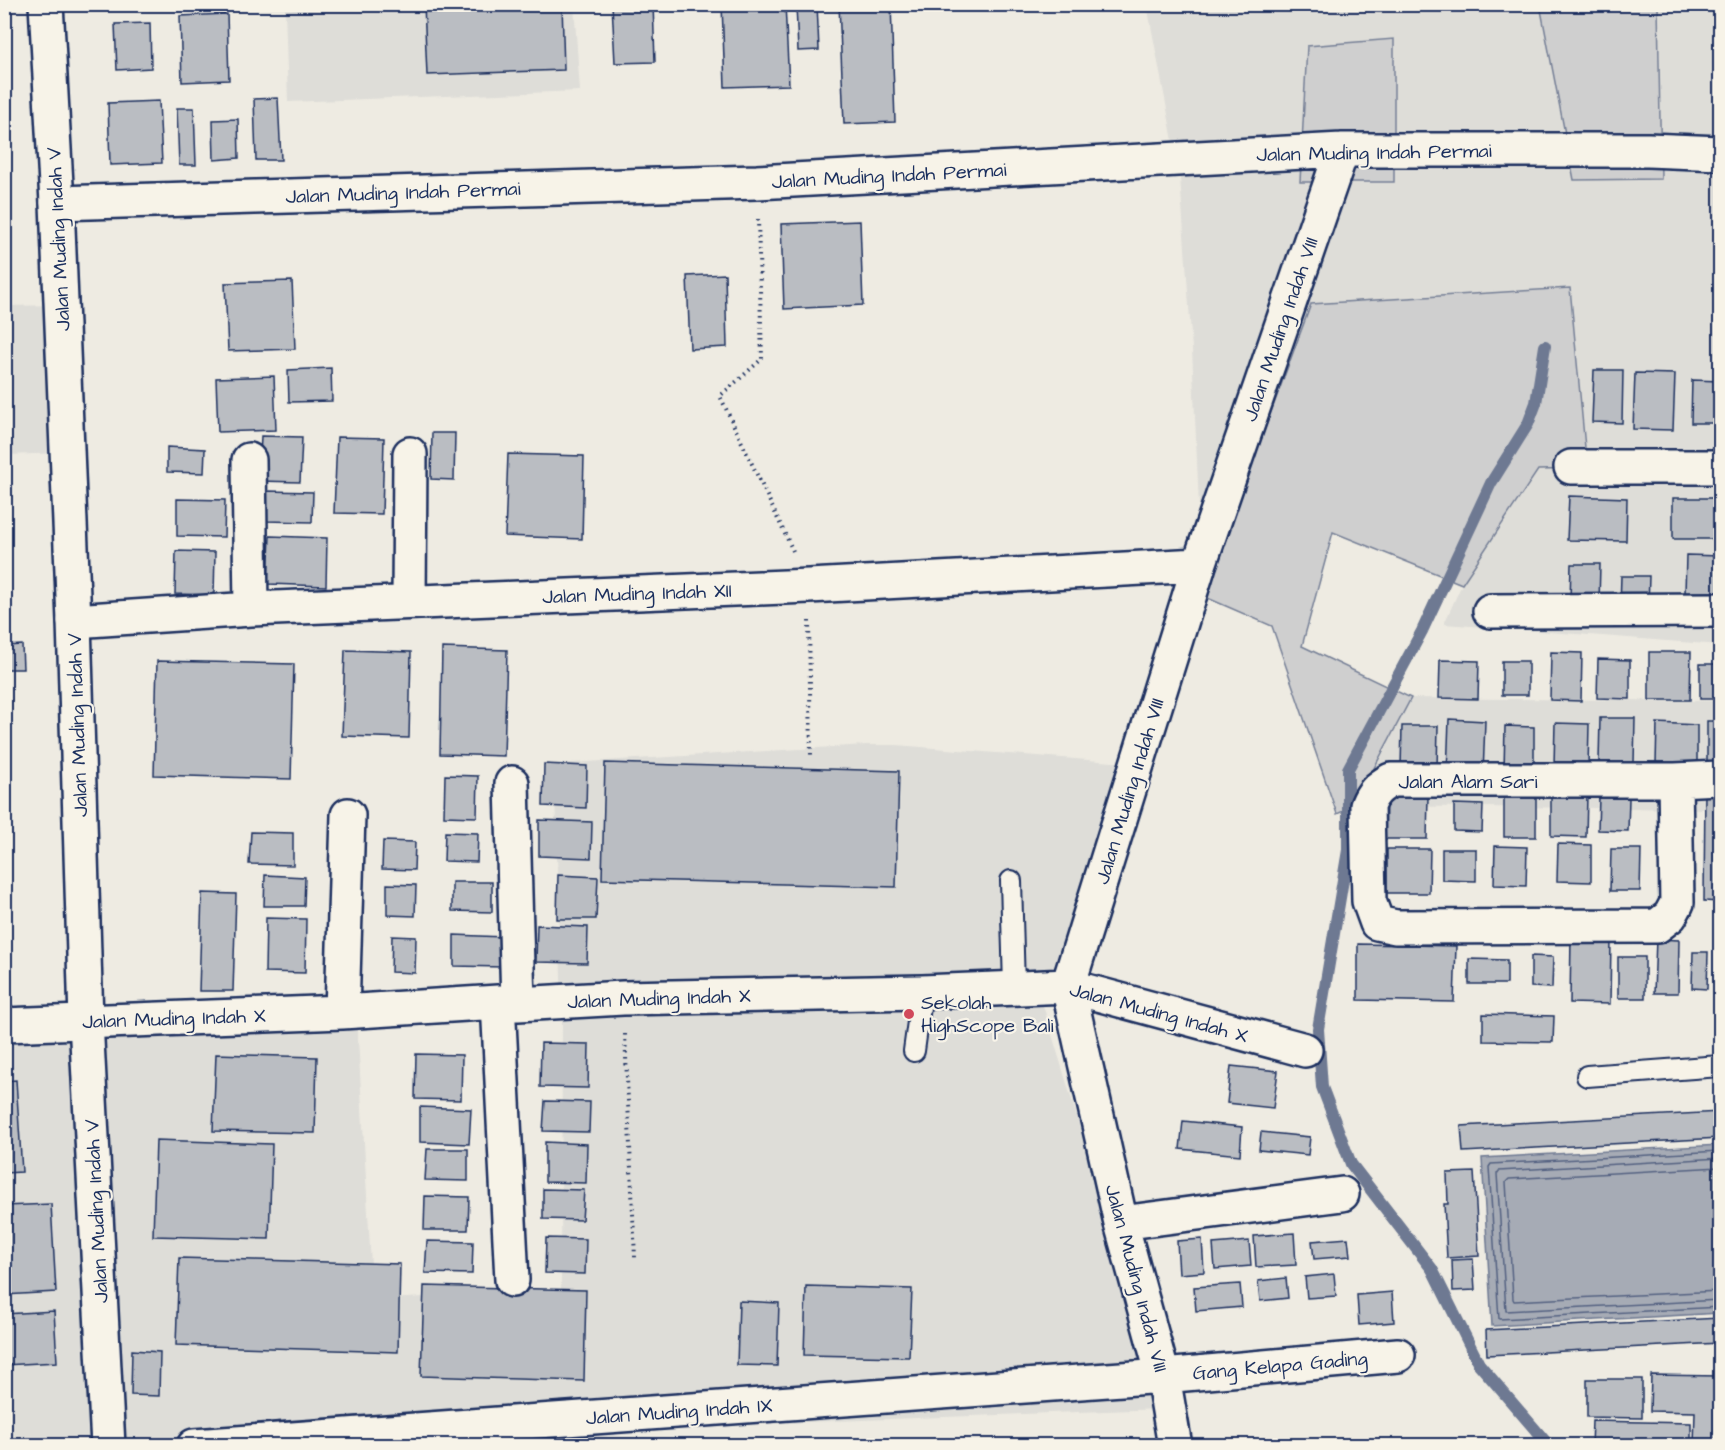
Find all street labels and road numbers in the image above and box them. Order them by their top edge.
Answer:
street label: Jalan Muding Indah Permai [1256,137,1492,170]
street label: Jalan Muding Indah V [40,146,79,332]
street label: Jalan Muding Indah Permai [771,156,1007,197]
street label: Jalan Muding Indah Permai [285,175,521,212]
street label: Jalan Muding Indah VIII [1236,233,1327,426]
street label: Jalan Muding Indah XII [542,577,732,612]
street label: Jalan Muding Indah V [61,632,96,818]
street label: Jalan Muding Indah VIII [1088,695,1173,888]
street label: Jalan Alam Sari [1399,768,1537,796]
street label: Jalan Muding Indah X [1066,976,1251,1051]
street label: Jalan Muding Indah X [567,982,751,1017]
street label: Jalan Muding Indah X [82,1002,266,1037]
street label: Jalan Muding Indah V [78,1118,117,1304]
street label: Jalan Muding Indah VIII [1097,1181,1175,1376]
street label: Gang Kelapa Gading [1191,1344,1369,1389]
street label: Jalan Muding Indah IX [585,1392,773,1433]

